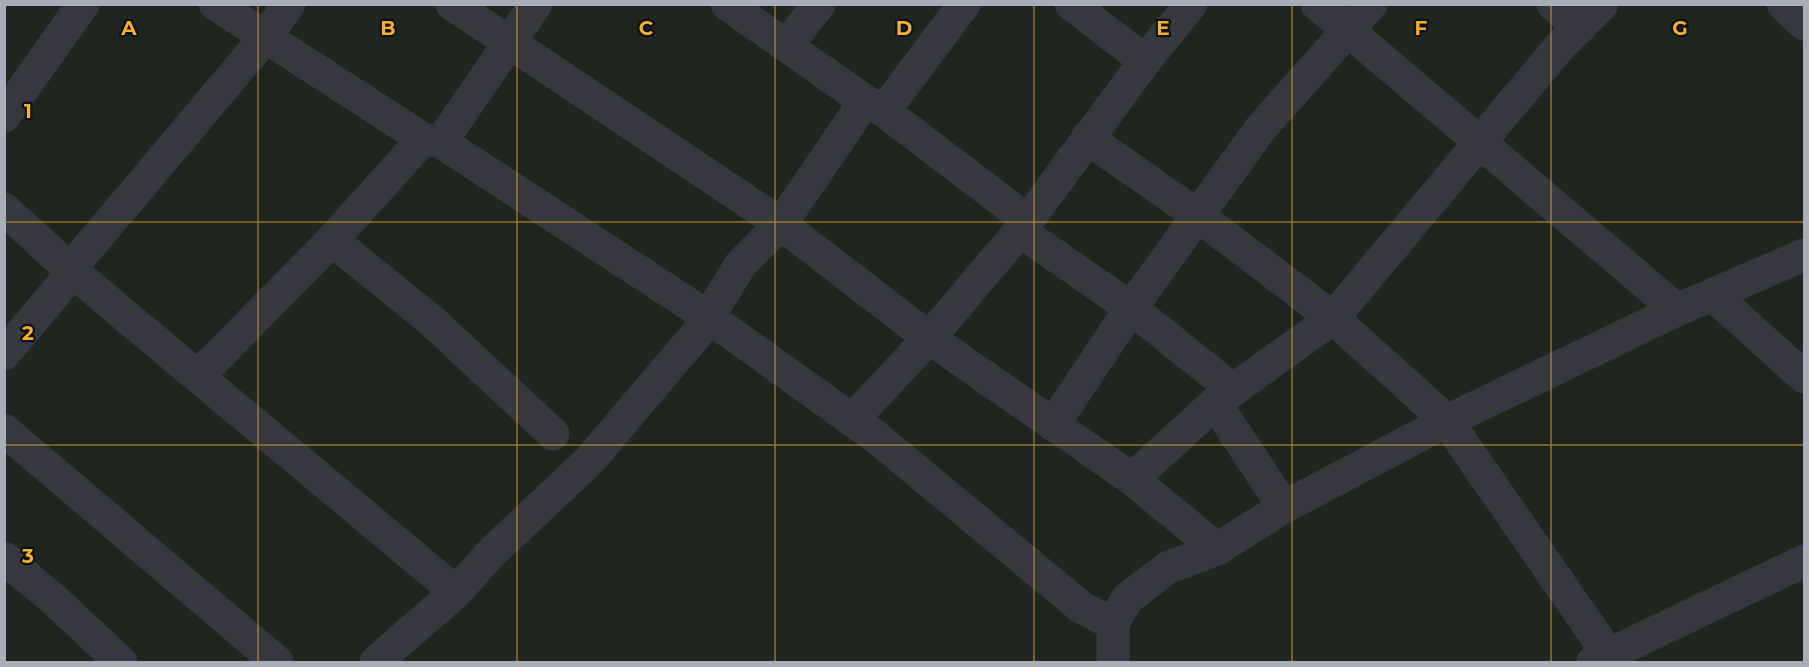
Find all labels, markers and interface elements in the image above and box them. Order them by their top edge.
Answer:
text: A [120,16,137,40]
text: B [380,16,396,40]
text: C [639,16,654,40]
text: D [896,16,912,40]
text: E [1156,16,1170,40]
text: F [1415,16,1428,40]
text: G [1672,16,1688,40]
text: 1 [24,99,32,123]
text: 2 [22,321,34,345]
text: 3 [21,544,34,568]

